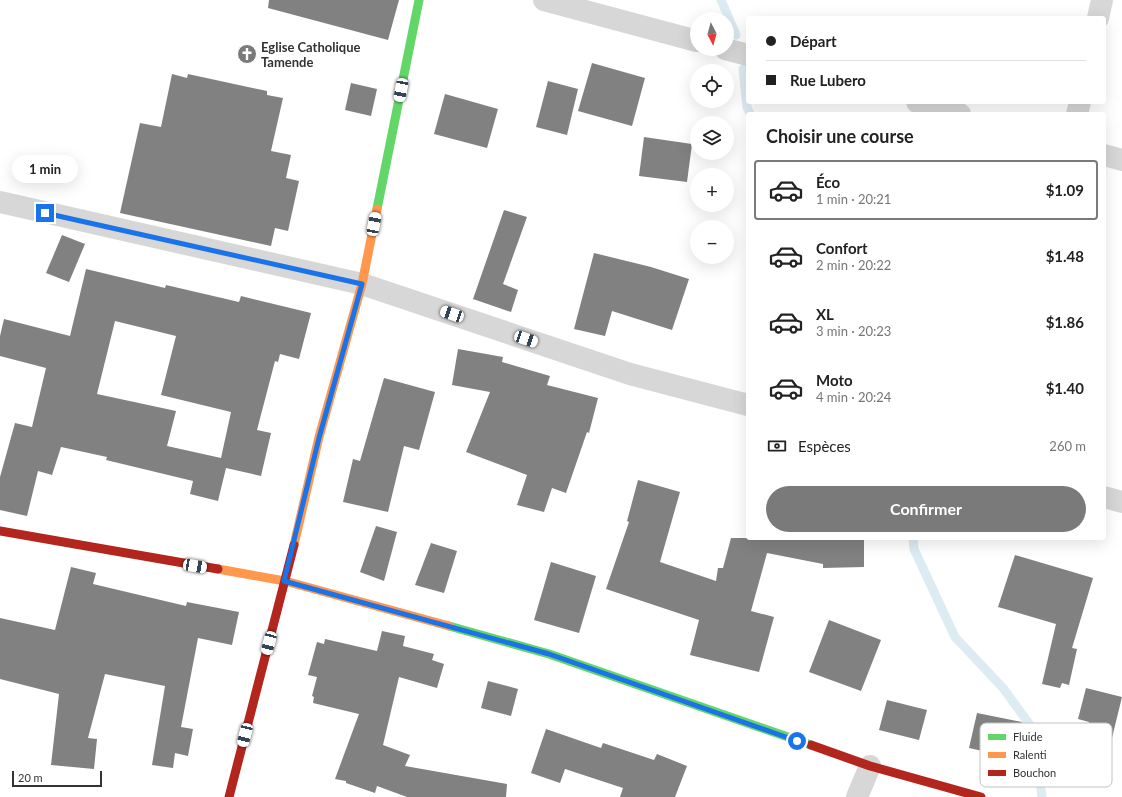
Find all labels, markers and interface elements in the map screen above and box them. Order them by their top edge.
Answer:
north arrow [690,12,734,56]
map controls [690,12,734,264]
text: Départ [790,32,837,50]
place label: Eglise Catholique Tamende [261,39,360,70]
church icon: Eglise Catholique Tamende [236,43,258,65]
button: locate [690,64,734,108]
text: Rue Lubero [790,71,866,89]
car [393,77,409,103]
button: layers [690,116,734,160]
text: Choisir une course [766,125,914,147]
callout: 1 min [12,155,78,183]
text: 1 min [29,161,61,177]
button: + [690,168,734,212]
icon: car [768,172,804,208]
text: Éco [816,173,840,191]
text: $1.09 [1046,181,1084,199]
text: 1 min · 20:21 [816,191,891,207]
route end [36,204,54,222]
car [366,211,382,237]
button: − [690,220,734,264]
icon: car [768,238,804,274]
text: Confort [816,239,868,257]
text: $1.48 [1046,247,1084,265]
text: 2 min · 20:22 [816,257,891,273]
car [439,304,465,324]
icon: car [768,304,804,340]
text: XL [816,305,834,323]
text: $1.86 [1046,313,1084,331]
text: 3 min · 20:23 [816,323,891,339]
car [513,329,539,349]
icon: car [768,370,804,406]
text: Moto [816,371,853,389]
text: $1.40 [1046,379,1084,397]
text: 4 min · 20:24 [816,389,891,405]
icon: cash [766,435,788,457]
text: Espèces [798,437,851,455]
text: 260 m [1049,438,1086,454]
button: Confirmer [766,486,1086,532]
car [182,558,208,574]
car [260,630,278,656]
car [236,722,254,748]
legend [980,723,1112,787]
text: Fluide [1013,730,1043,743]
route start [788,732,806,750]
text: Ralenti [1013,748,1047,761]
text: Bouchon [1013,766,1056,779]
scale bar [12,769,102,788]
text: 20 m [18,771,43,784]

